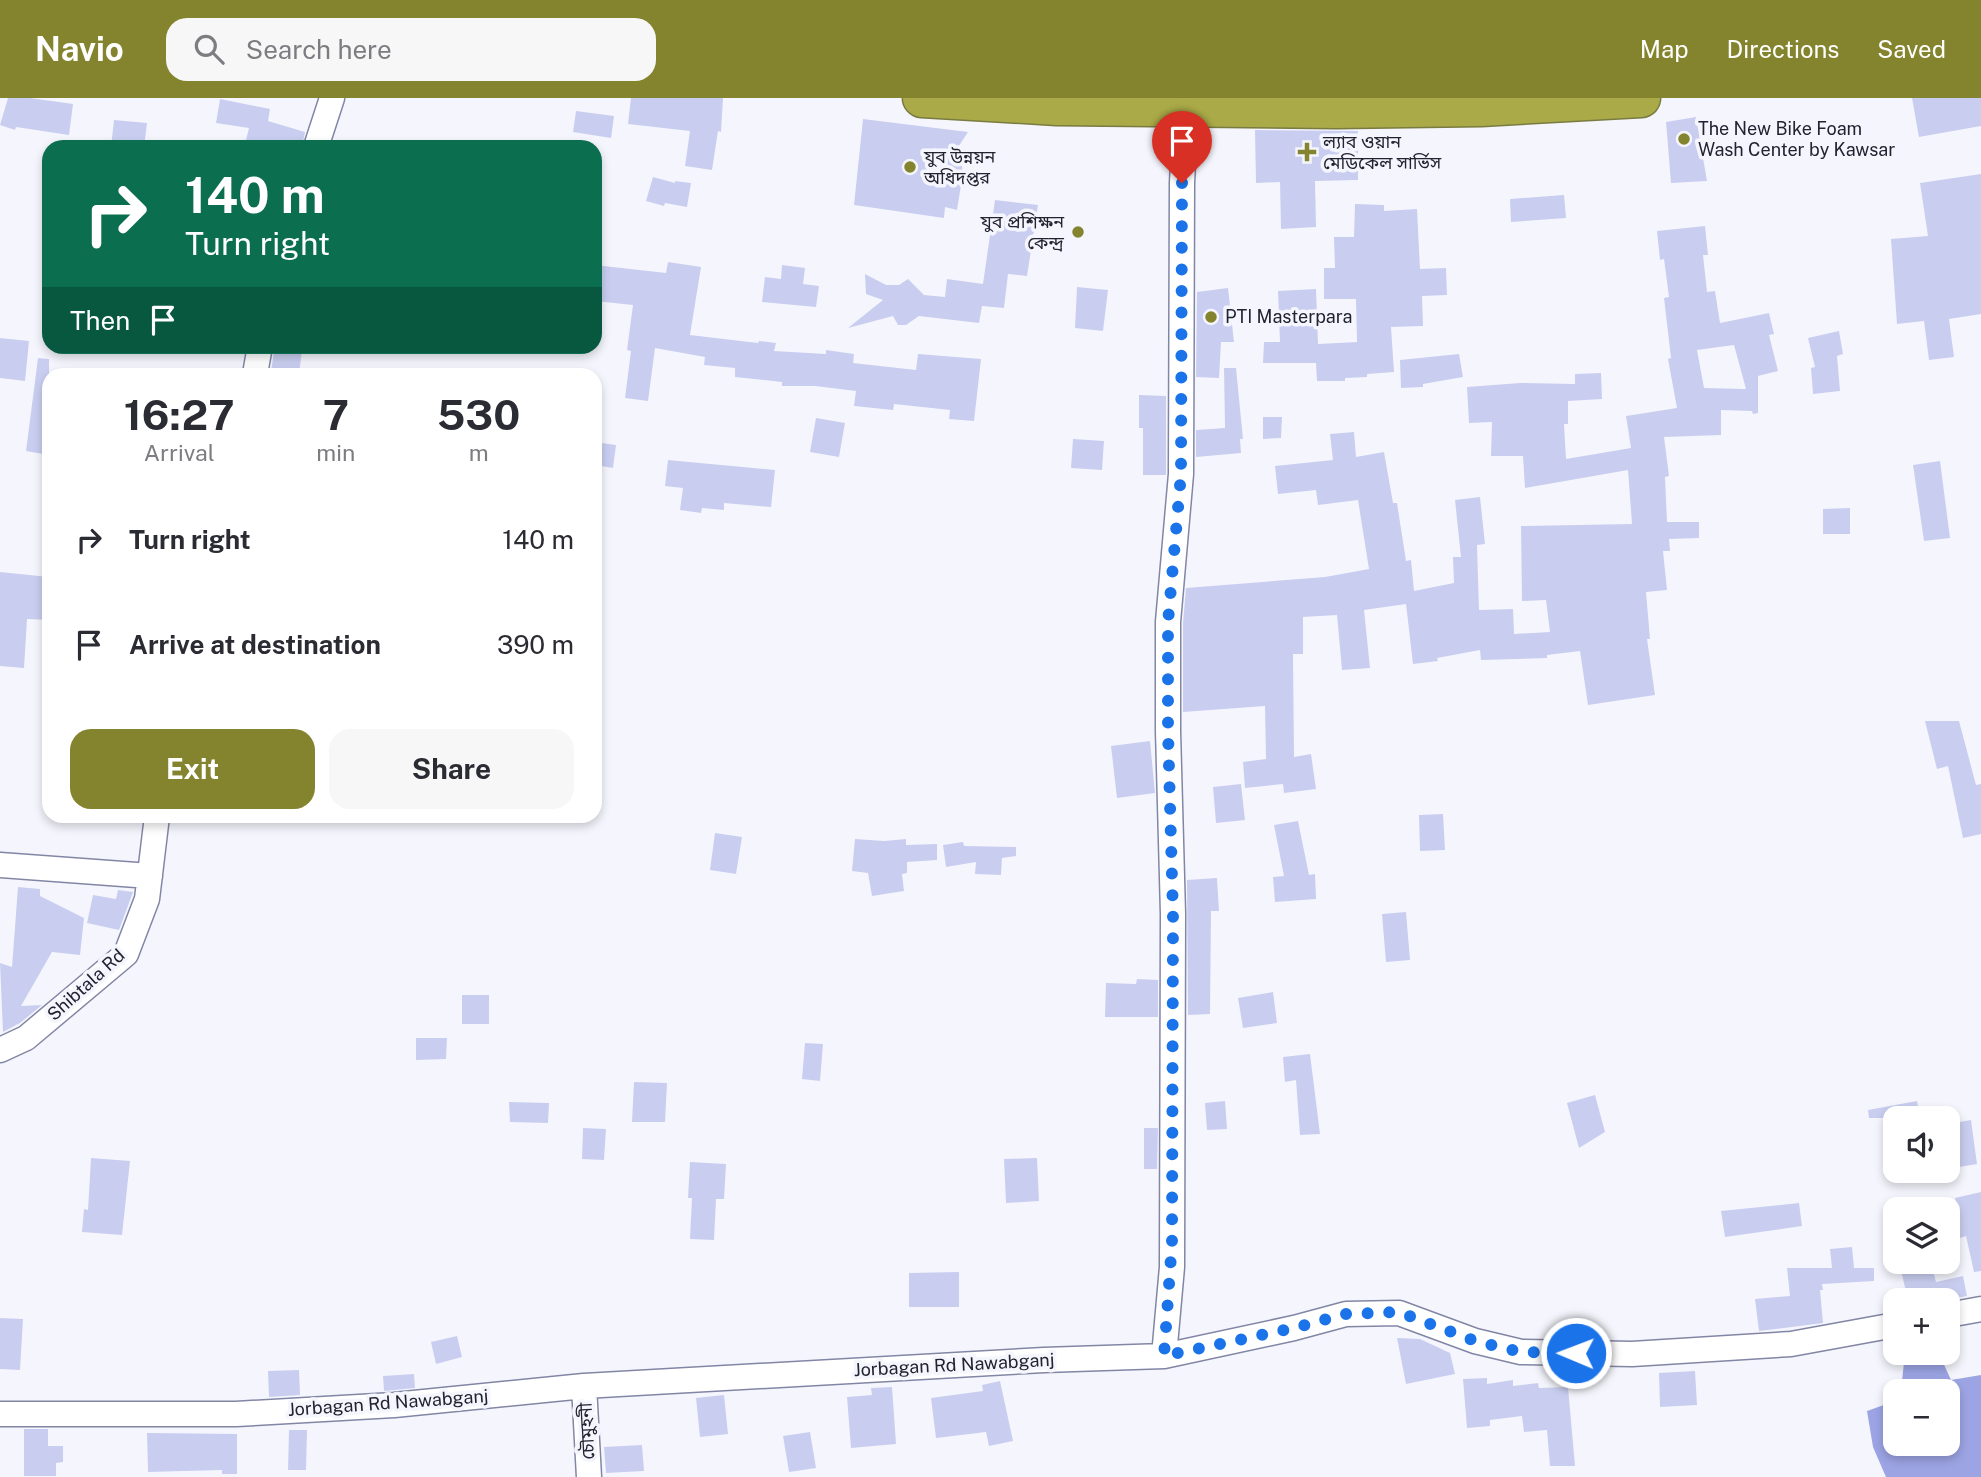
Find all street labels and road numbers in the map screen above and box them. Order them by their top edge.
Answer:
street label: Shibtala Rd [43,945,129,1025]
street label: Jorbagan Rd Nawabganj [853,1349,1055,1380]
street label: Jorbagan Rd Nawabganj [287,1385,489,1420]
street label: চৌমুহনী [575,1402,599,1460]

